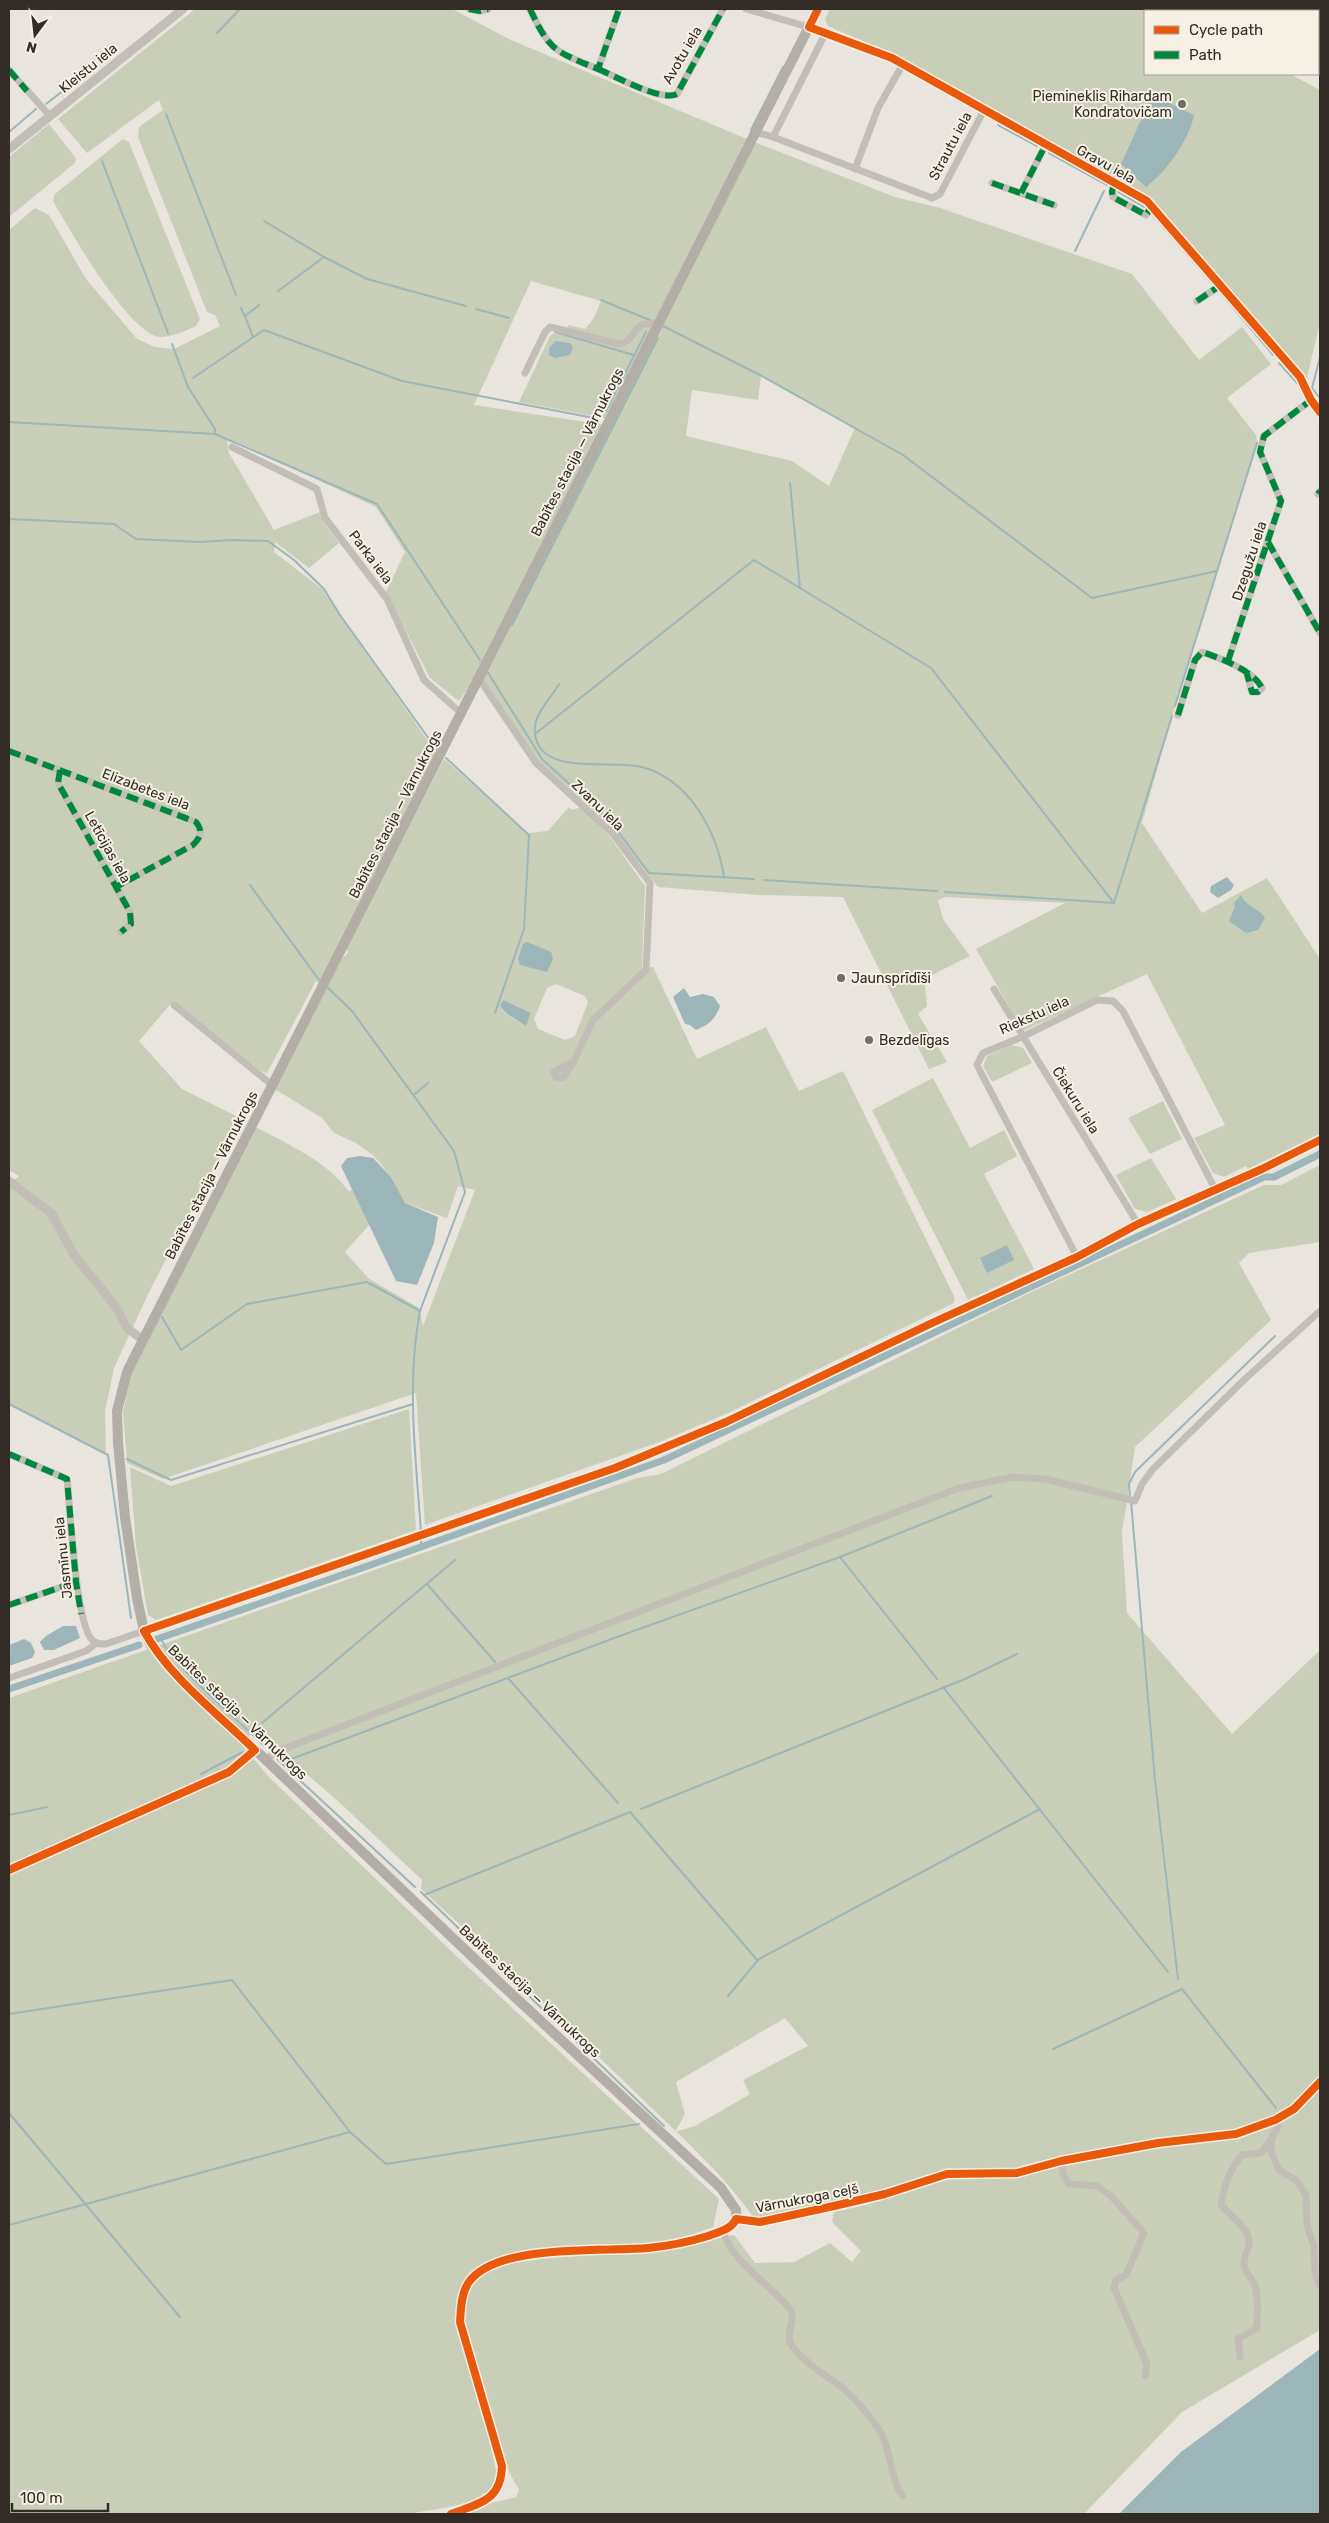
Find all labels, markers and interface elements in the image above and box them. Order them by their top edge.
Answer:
north arrow [10,10,60,60]
legend [1144,10,1319,75]
text: Cycle path [1189,21,1263,39]
street label: Avotu iela [659,23,706,87]
text: N [25,38,39,57]
street label: Kleistu iela [56,40,121,97]
text: Path [1189,46,1222,64]
place label: Piemineklis Rihardam Kondratovičam [1033,88,1172,121]
marker: Piemineklis Rihardam Kondratovičam [1176,98,1188,110]
street label: Strautu iela [925,109,976,183]
street label: Gravu iela [1074,141,1138,187]
street label: Babītes stacija — Vārnukrogs [527,365,627,539]
street label: Dzegužu iela [1229,519,1270,603]
street label: Parka iela [345,527,396,587]
street label: Babītes stacija — Vārnukrogs [345,727,445,901]
street label: Elizabetes iela [100,765,192,814]
street label: Zvanu iela [568,776,627,834]
street label: Letīcijas iela [81,808,134,886]
place label: Jaunsprīdīši [851,970,931,987]
marker: Jaunsprīdīši [835,972,847,984]
street label: Riekstu iela [997,993,1072,1038]
place label: Bezdelīgas [879,1032,949,1049]
marker: Bezdelīgas [863,1034,875,1046]
street label: Čiekuru iela [1048,1063,1104,1137]
street label: Babītes stacija — Vārnukrogs [161,1088,261,1262]
street label: Jasmīnu iela [51,1516,76,1600]
street label: Babītes stacija — Vārnukrogs [165,1641,311,1783]
street label: Babītes stacija — Vārnukrogs [456,1921,604,2061]
street label: Vārnukroga ceļš [754,2180,860,2217]
scale bar [12,2480,109,2512]
text: 100 m [20,2489,62,2507]

